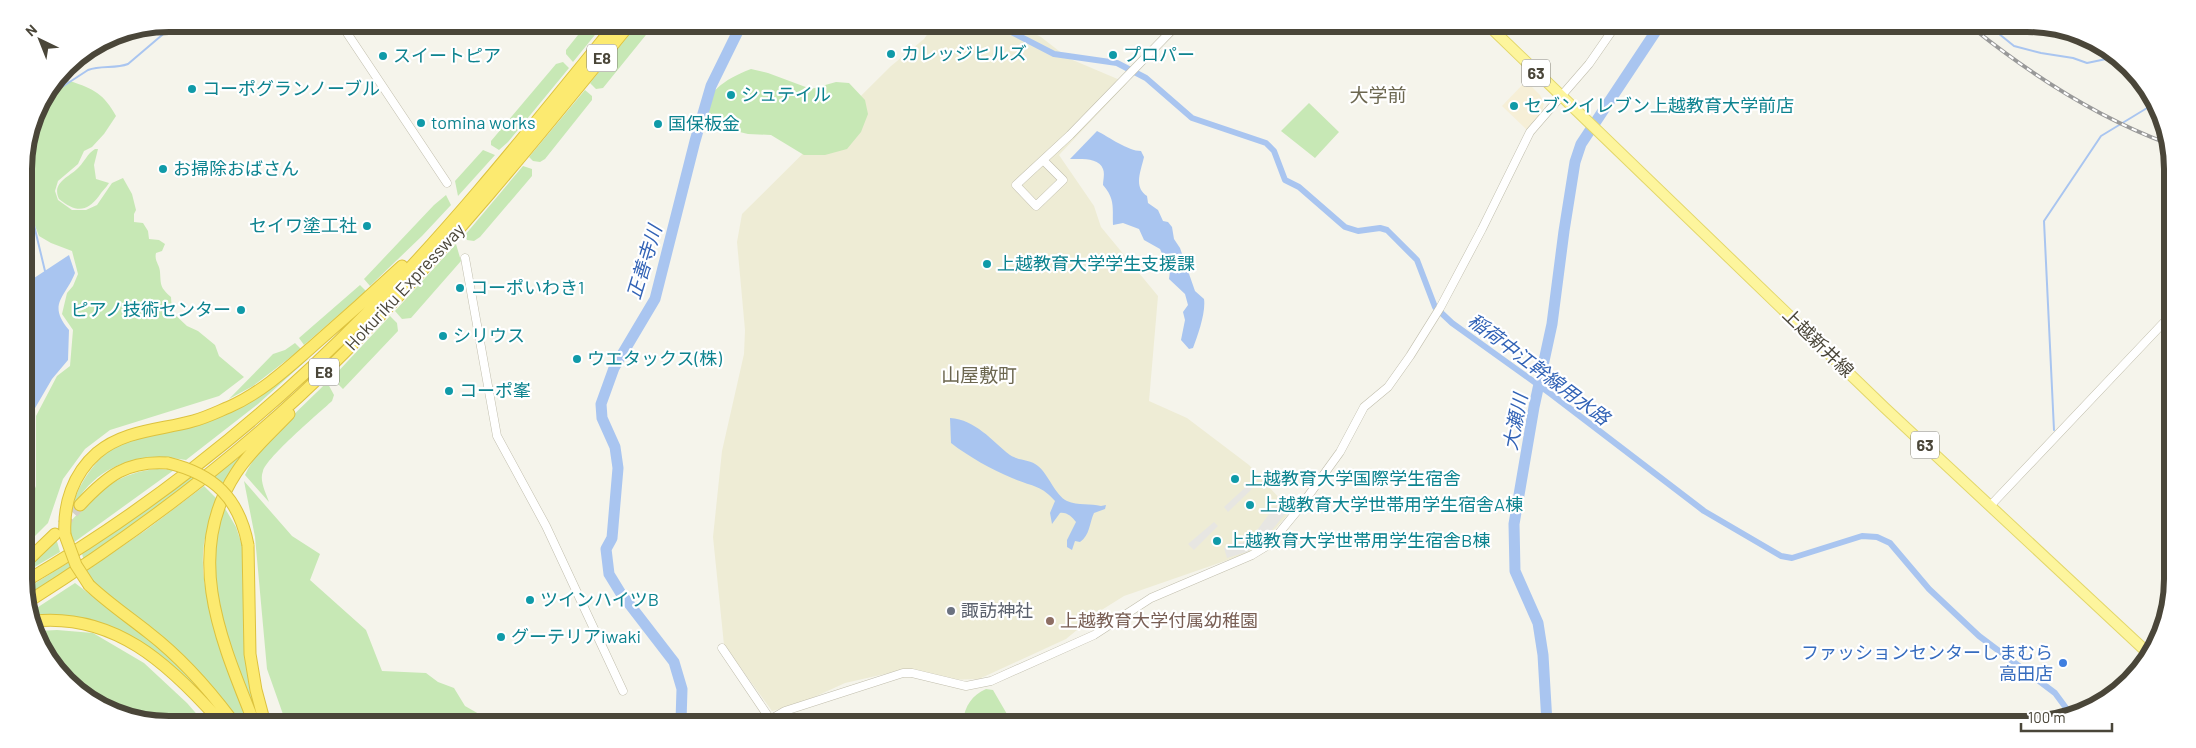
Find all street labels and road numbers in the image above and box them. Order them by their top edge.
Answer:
road number: E8 [587,44,617,72]
road number: 63 [1522,59,1550,86]
street label: Hokuriku Expressway [340,218,469,354]
street label: 上越新井線 [1779,303,1859,381]
road number: E8 [309,358,339,386]
road number: 63 [1911,432,1939,458]

